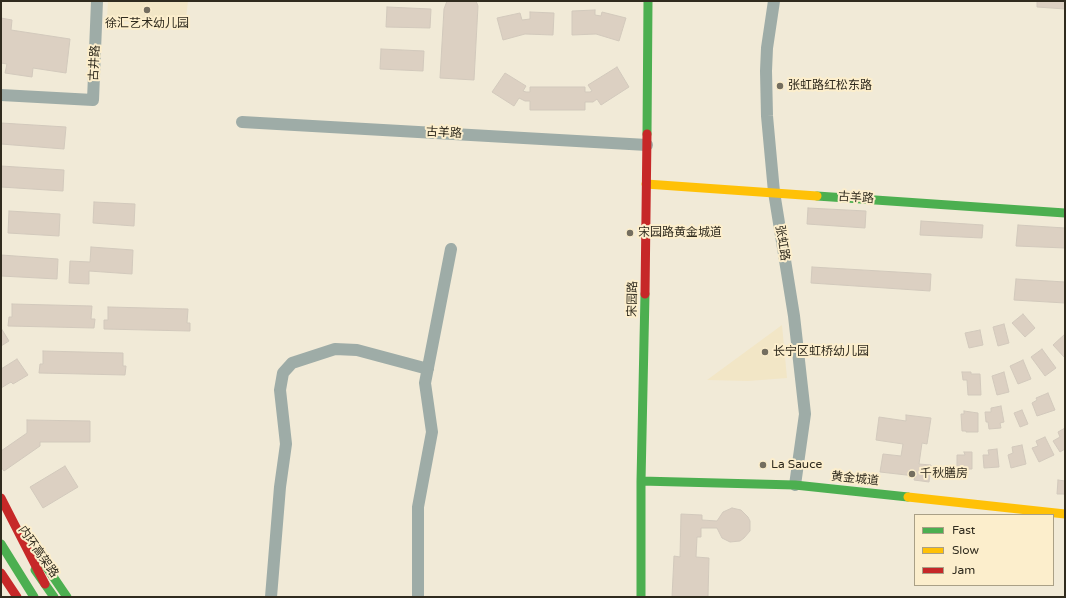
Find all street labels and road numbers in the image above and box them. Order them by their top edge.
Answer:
street label: 古井路 [87,45,103,81]
street label: 古羊路 [426,125,462,141]
street label: 古羊路 [838,190,874,206]
street label: 张虹路 [772,224,792,262]
street label: 宋园路 [625,281,641,317]
street label: 黄金城道 [830,469,880,489]
street label: 内环高架路 [15,523,61,581]

